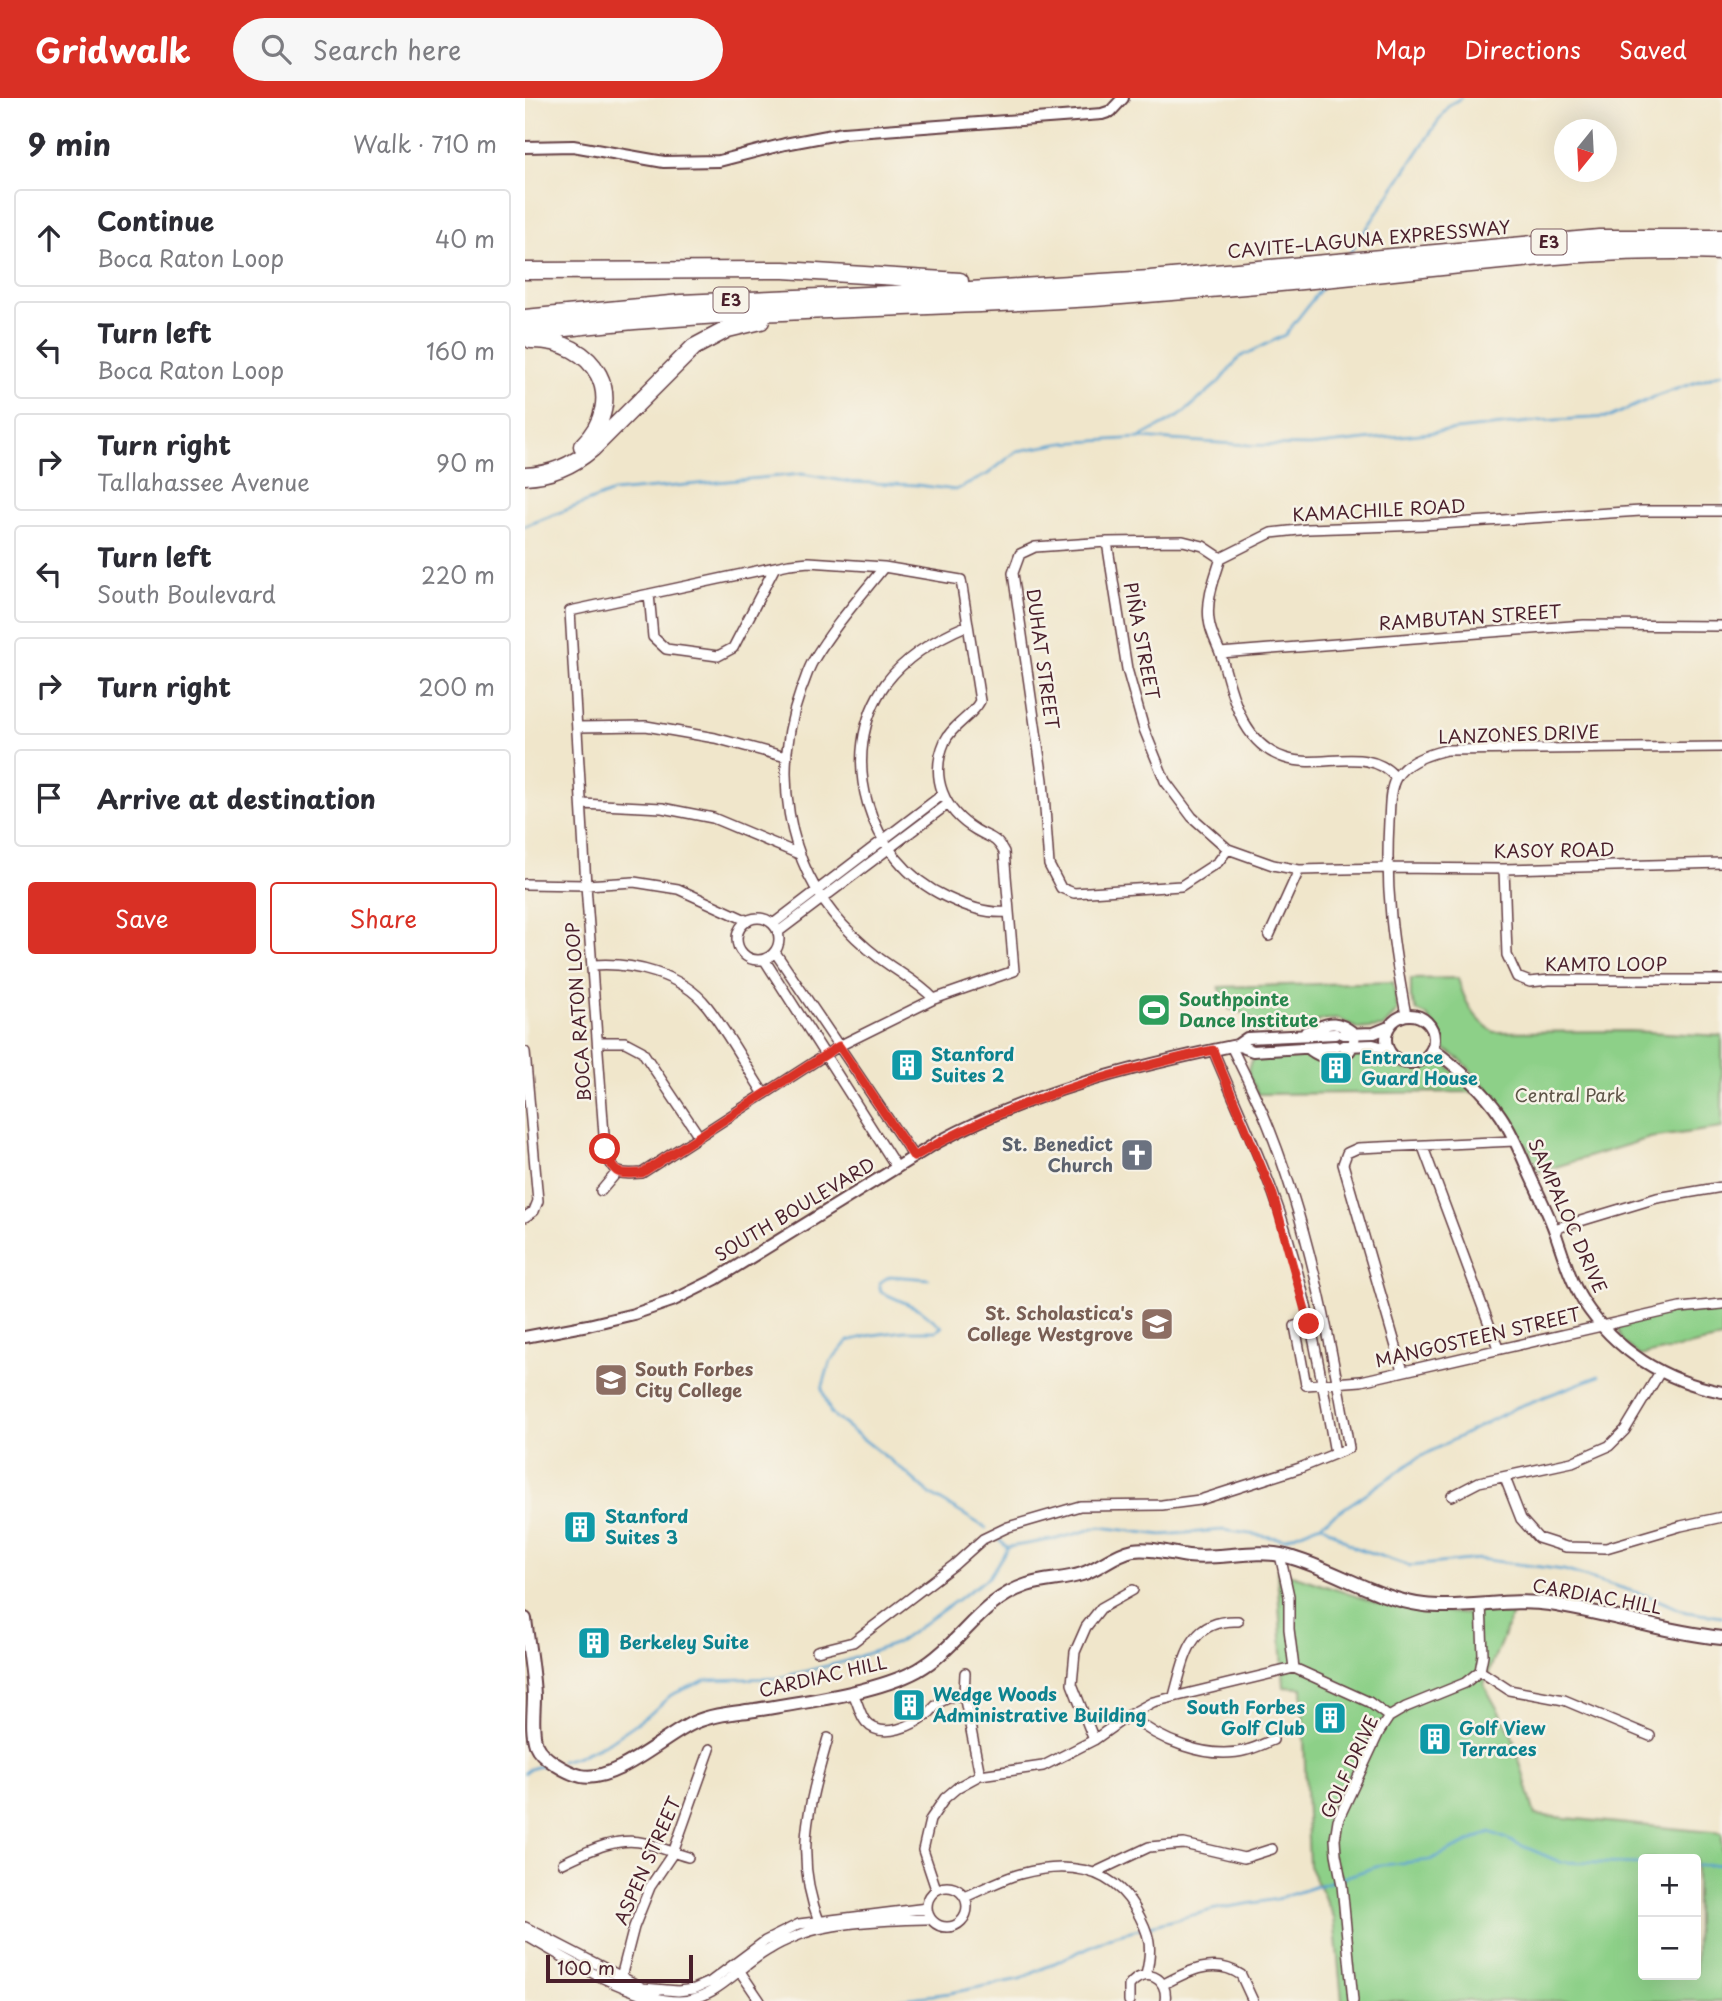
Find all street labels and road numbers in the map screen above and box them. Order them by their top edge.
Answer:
street label: CAVITE–LAGUNA EXPRESSWAY [1226,213,1512,264]
road number: E3 [1531,230,1567,254]
road number: E3 [713,288,749,312]
street label: KAMACHILE ROAD [1292,491,1466,528]
street label: PIÑA STREET [1118,580,1167,702]
street label: DUHAT STREET [1020,587,1067,731]
street label: RAMBUTAN STREET [1378,597,1563,636]
street label: LANZONES DRIVE [1438,717,1600,750]
street label: KASOY ROAD [1493,835,1615,864]
street label: BOCA RATON LOOP [558,921,597,1103]
street label: KAMTO LOOP [1545,950,1667,977]
street label: SAMPALOC DRIVE [1522,1134,1615,1297]
street label: SOUTH BOULEVARD [709,1150,880,1267]
street label: MANGOSTEEN STREET [1372,1300,1584,1373]
street label: CARDIAC HILL [1531,1571,1664,1620]
street label: CARDIAC HILL [756,1648,889,1703]
street label: GOLF DRIVE [1313,1710,1384,1822]
street label: ASPEN STREET [606,1792,687,1929]

